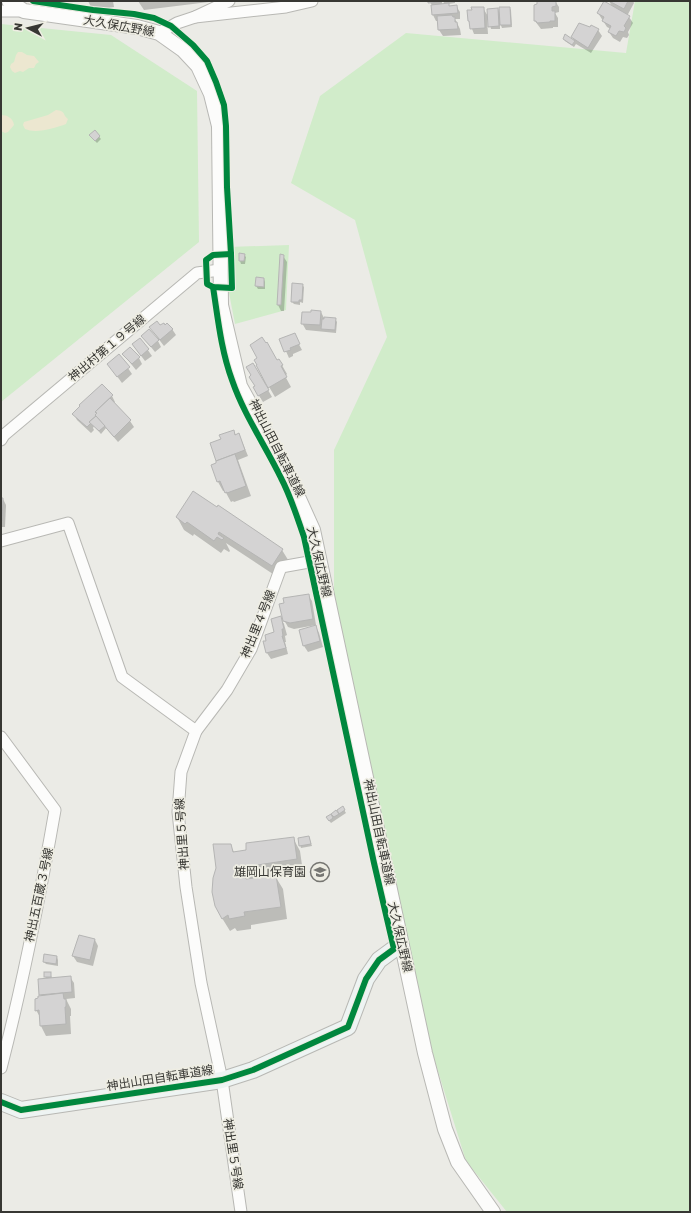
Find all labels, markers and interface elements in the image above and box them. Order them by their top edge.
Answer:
north arrow [8,8,48,48]
street label: 大久保広野線 [82,13,156,39]
text: N [12,22,26,32]
street label: 神出村第１９号線 [66,312,148,384]
street label: 神出山田自転車道線 [246,397,308,499]
street label: 大久保広野線 [304,525,334,599]
street label: 神出里４号線 [238,588,278,660]
street label: 神出山田自転車道線 [361,778,397,886]
street label: 神出里５号線 [173,798,191,870]
street label: 神出五百蔵３号線 [22,847,56,943]
school or university icon: 雄岡山保育園 [309,861,331,883]
place label: 雄岡山保育園 [234,865,306,879]
street label: 大久保広野線 [385,900,415,974]
street label: 神出山田自転車道線 [106,1063,214,1093]
street label: 神出里５号線 [220,1117,246,1191]

